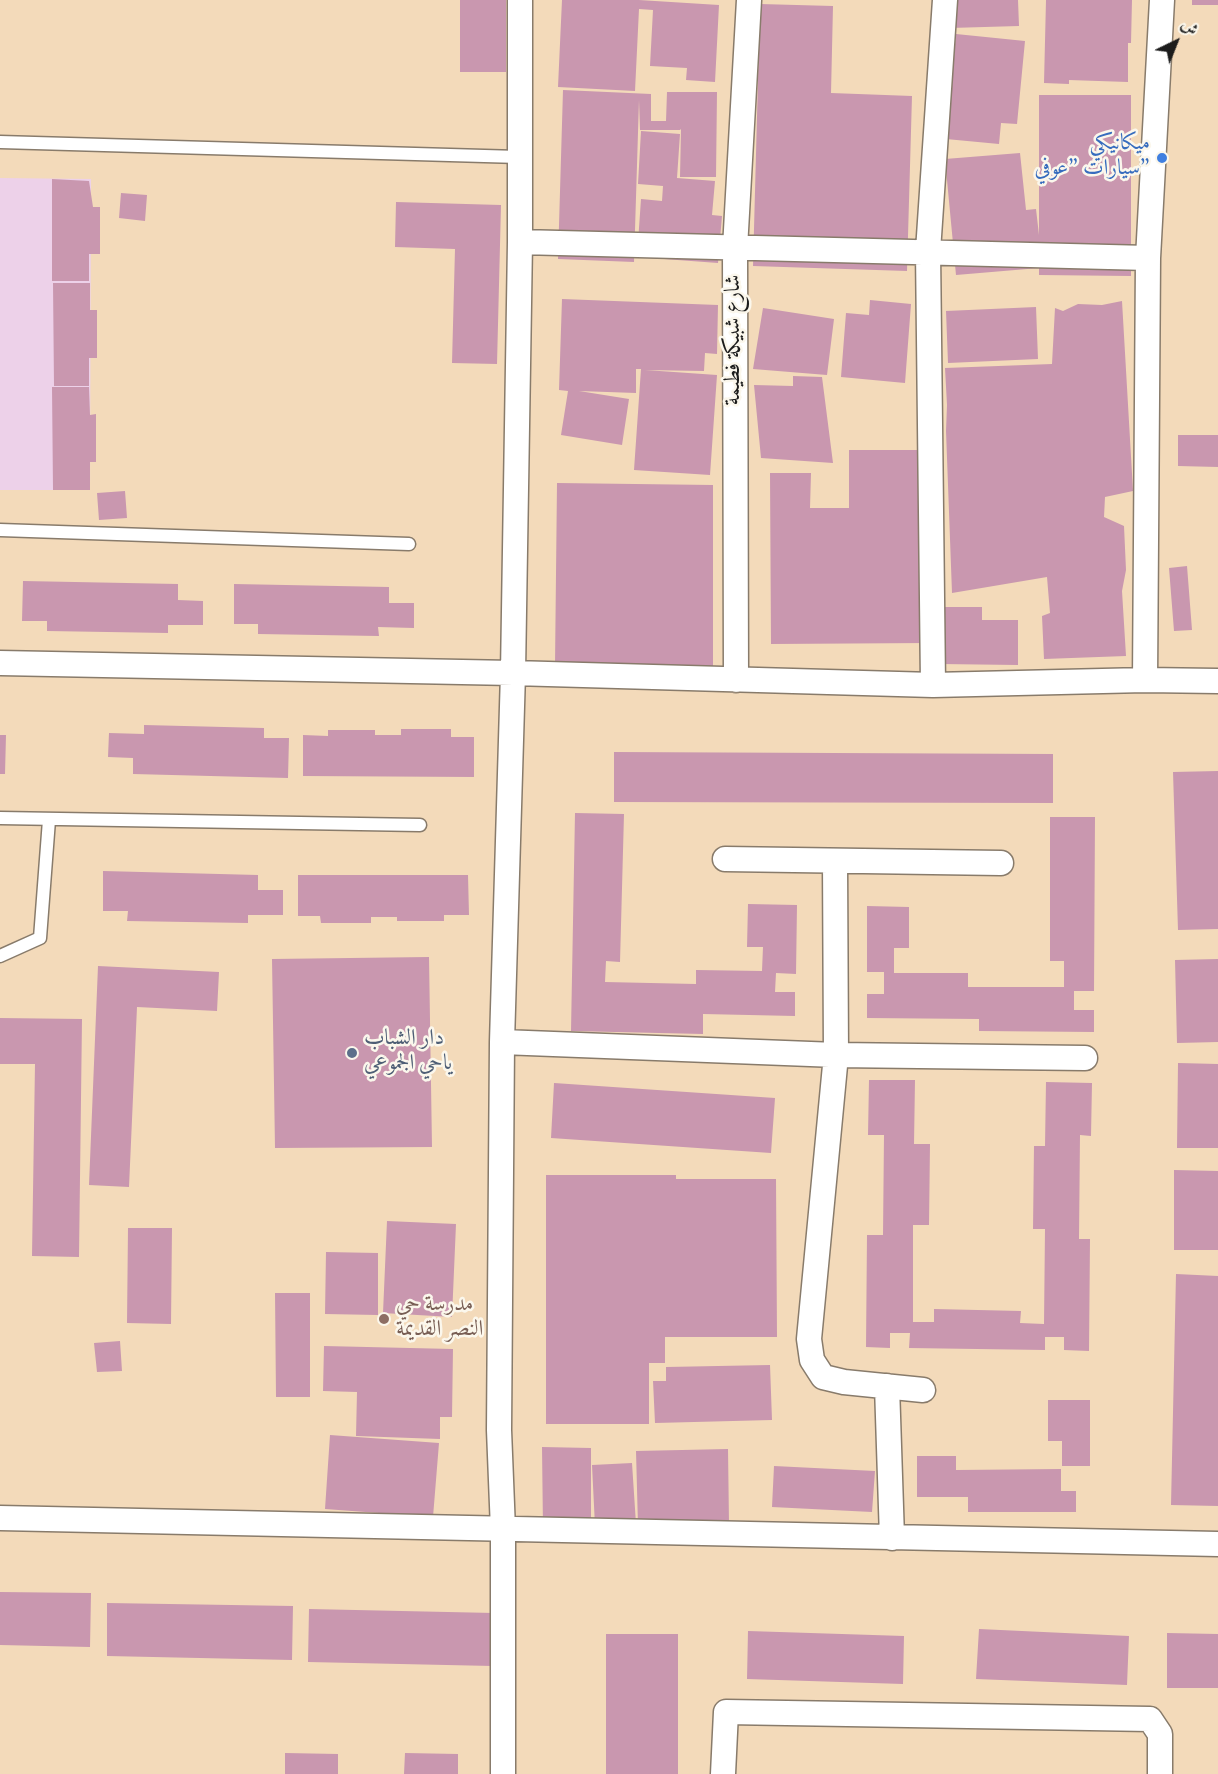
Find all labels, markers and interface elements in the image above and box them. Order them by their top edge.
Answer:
north arrow [1146,12,1206,72]
text: ش [1175,15,1202,42]
place label: ميكانيكي سيارات "عوفي" [1035,132,1150,184]
marker: ميكانيكي سيارات "عوفي" [1155,151,1169,165]
street label: شارع شبيكة فطيمة [722,275,748,405]
place label: دار الشباب ياحي الجموعي [364,1027,452,1078]
marker: دار الشباب ياحي الجموعي [345,1046,359,1060]
place label: مدرسة حي النصر القديمة [396,1293,483,1344]
marker: مدرسة حي النصر القديمة [377,1312,391,1326]

